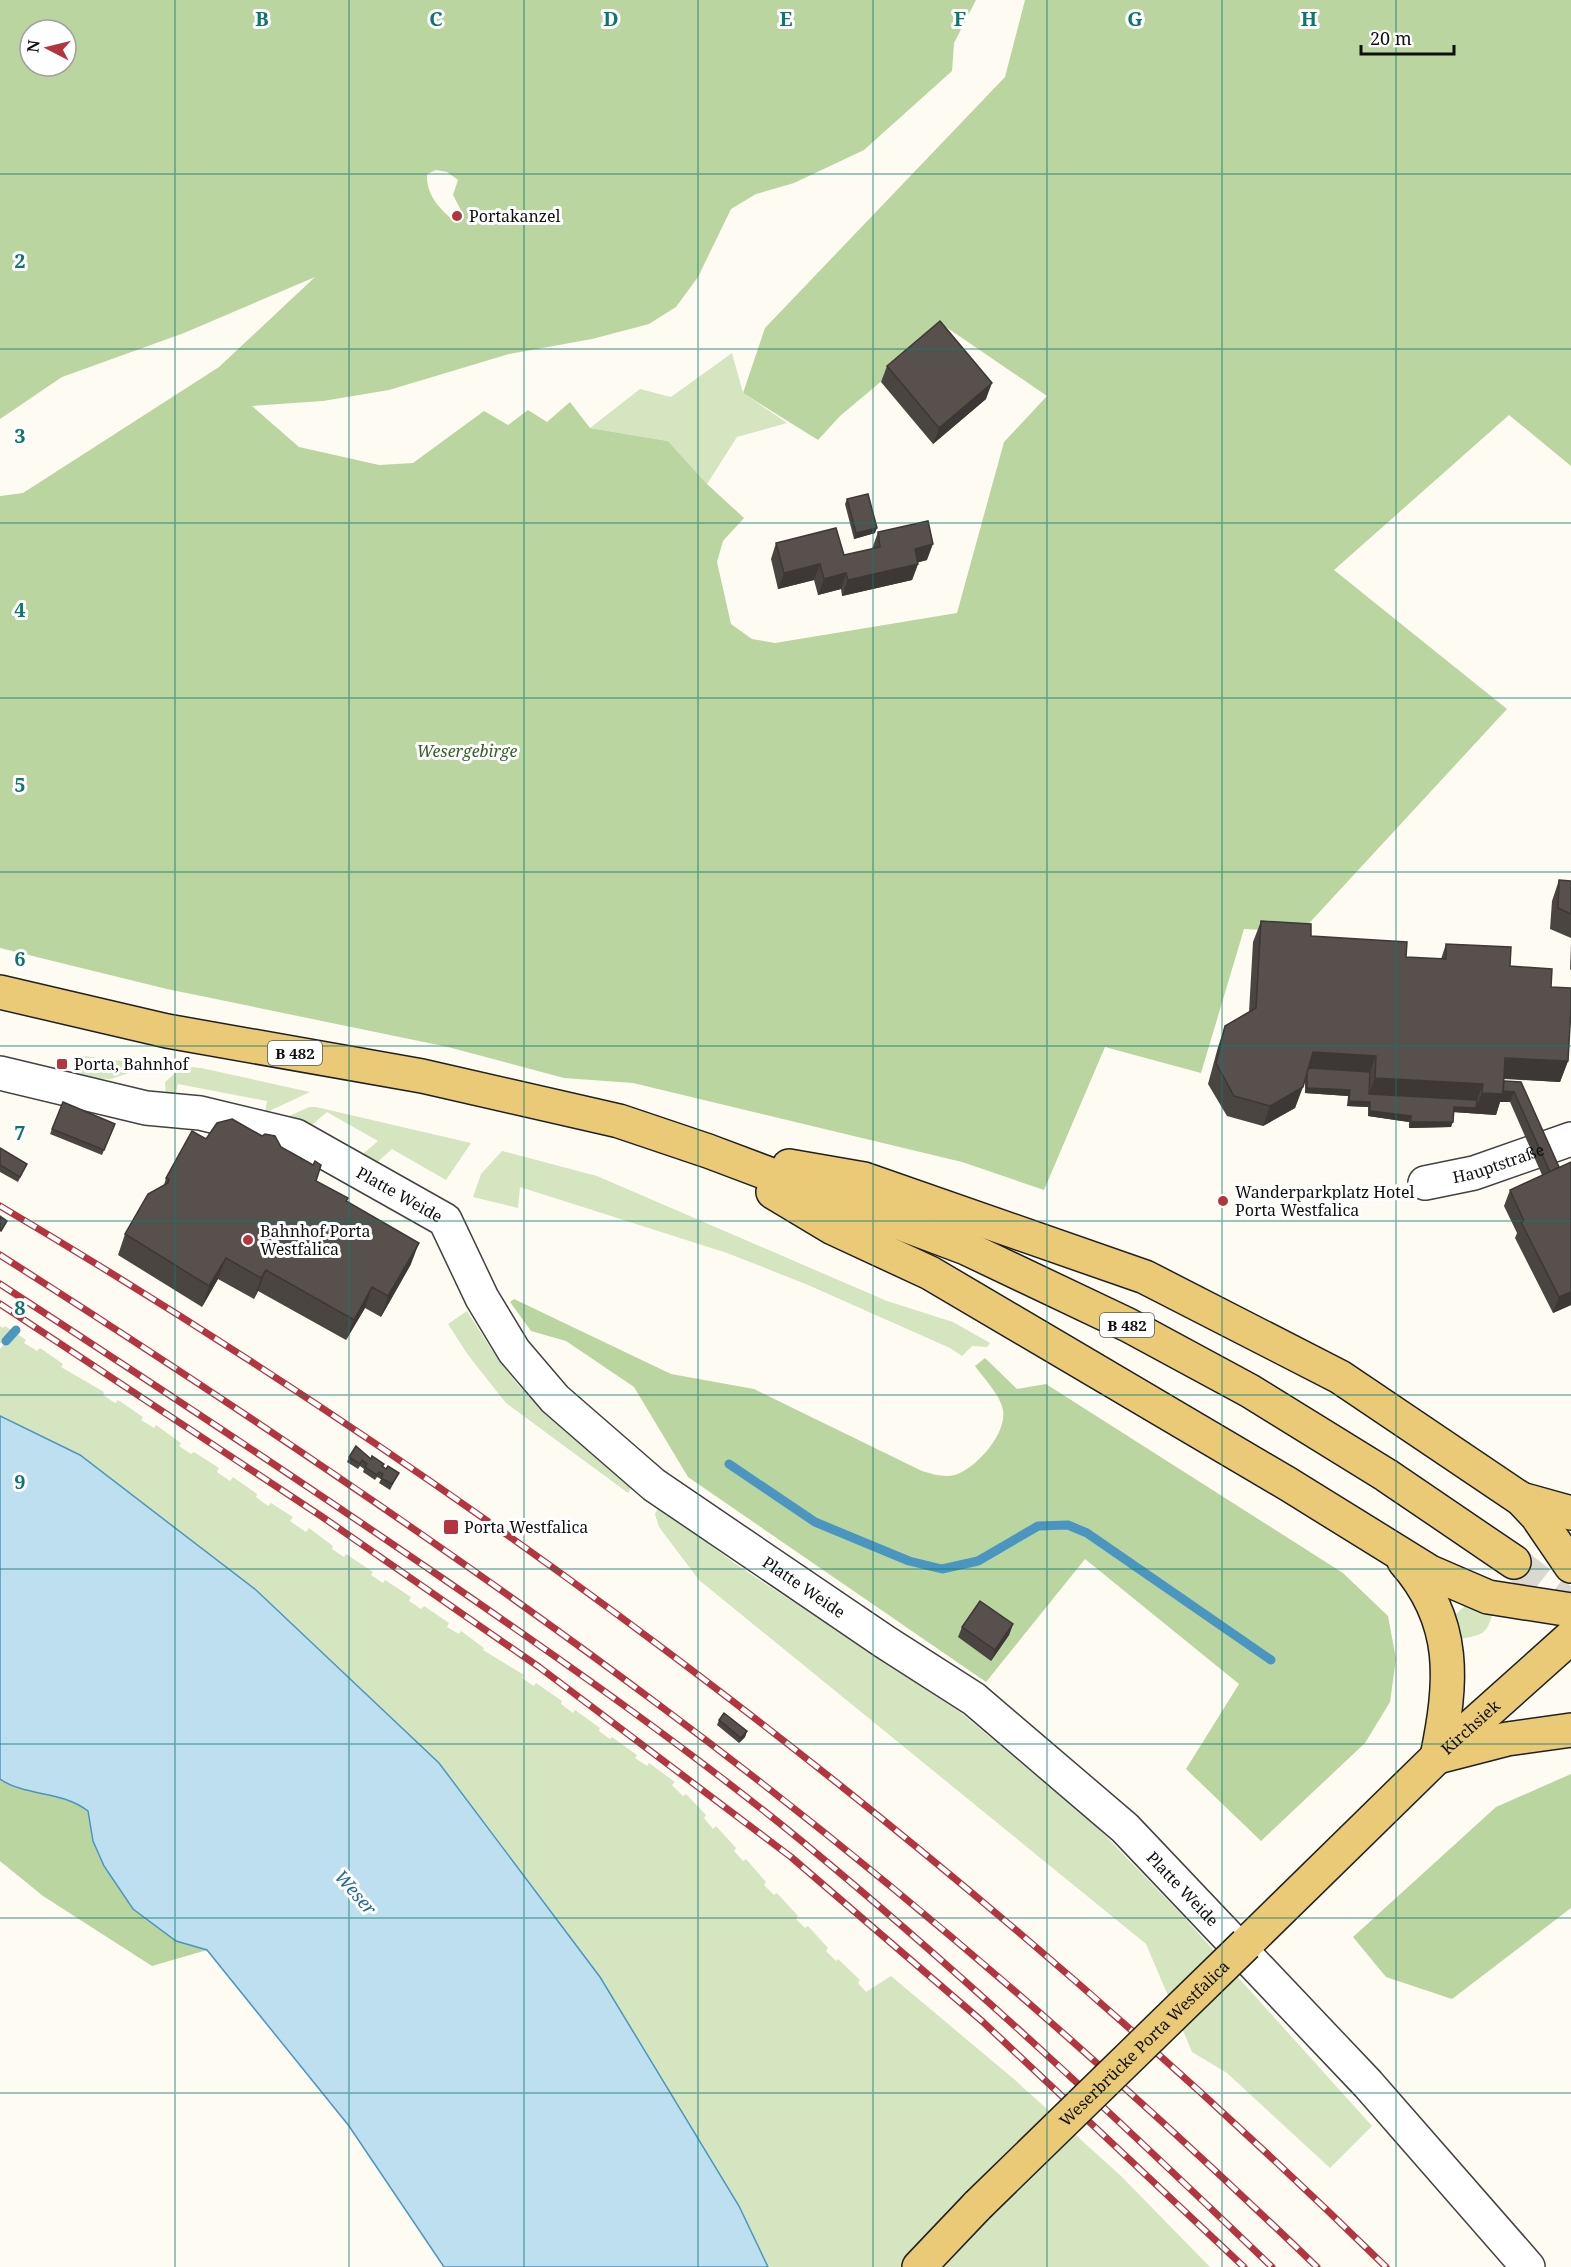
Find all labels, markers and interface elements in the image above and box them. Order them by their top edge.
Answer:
text: B [255,5,269,32]
text: C [429,5,443,32]
text: D [603,5,619,32]
text: E [779,5,793,32]
text: F [954,5,966,32]
text: G [1127,5,1143,32]
text: H [1301,5,1317,32]
north arrow [18,18,78,78]
scale bar [1361,18,1454,56]
text: 20 m [1370,26,1412,50]
text: N [21,38,45,54]
place label: Portakanzel [469,205,560,227]
marker: Portakanzel [450,209,464,223]
text: 2 [14,247,26,274]
text: 3 [14,422,26,449]
text: 4 [14,596,26,623]
park label: Wesergebirge [417,740,517,762]
text: 5 [14,771,26,798]
text: 6 [14,945,26,972]
road number: B 482 [268,1041,322,1065]
place label: Porta, Bahnhof [74,1053,191,1075]
marker: Porta, Bahnhof [55,1057,69,1071]
text: 7 [14,1119,26,1146]
street label: Hauptstraße [1451,1138,1547,1188]
street label: Platte Weide [353,1161,447,1227]
place label: Wanderparkplatz Hotel Porta Westfalica [1235,1181,1414,1221]
marker: Wanderparkplatz Hotel Porta Westfalica [1216,1194,1230,1208]
place label: Bahnhof Porta Westfalica [260,1220,370,1260]
marker: Bahnhof Porta Westfalica [241,1233,255,1247]
text: 8 [14,1294,26,1321]
road number: B 482 [1100,1313,1154,1337]
text: 9 [14,1468,26,1495]
place label: Porta Westfalica [464,1516,588,1538]
marker: Porta Westfalica [442,1518,460,1536]
street label: Platte Weide [758,1551,850,1623]
street label: Kirchsiek [1436,1694,1505,1759]
street label: Platte Weide [1142,1847,1224,1931]
water label: Weser [330,1864,383,1920]
street label: Weserbrücke Porta Westfalica [1054,1955,1234,2131]

